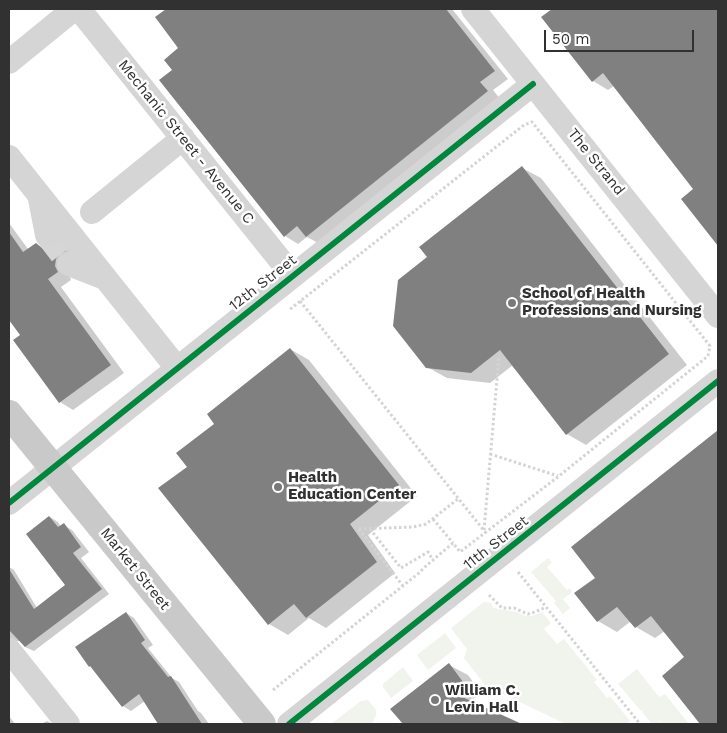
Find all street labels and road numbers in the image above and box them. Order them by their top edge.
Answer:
street label: Mechanic Street - Avenue C [114,56,258,228]
street label: The Strand [564,125,628,199]
street label: 12th Street [226,251,300,315]
street label: 11th Street [460,512,532,574]
street label: Market Street [96,524,174,614]

